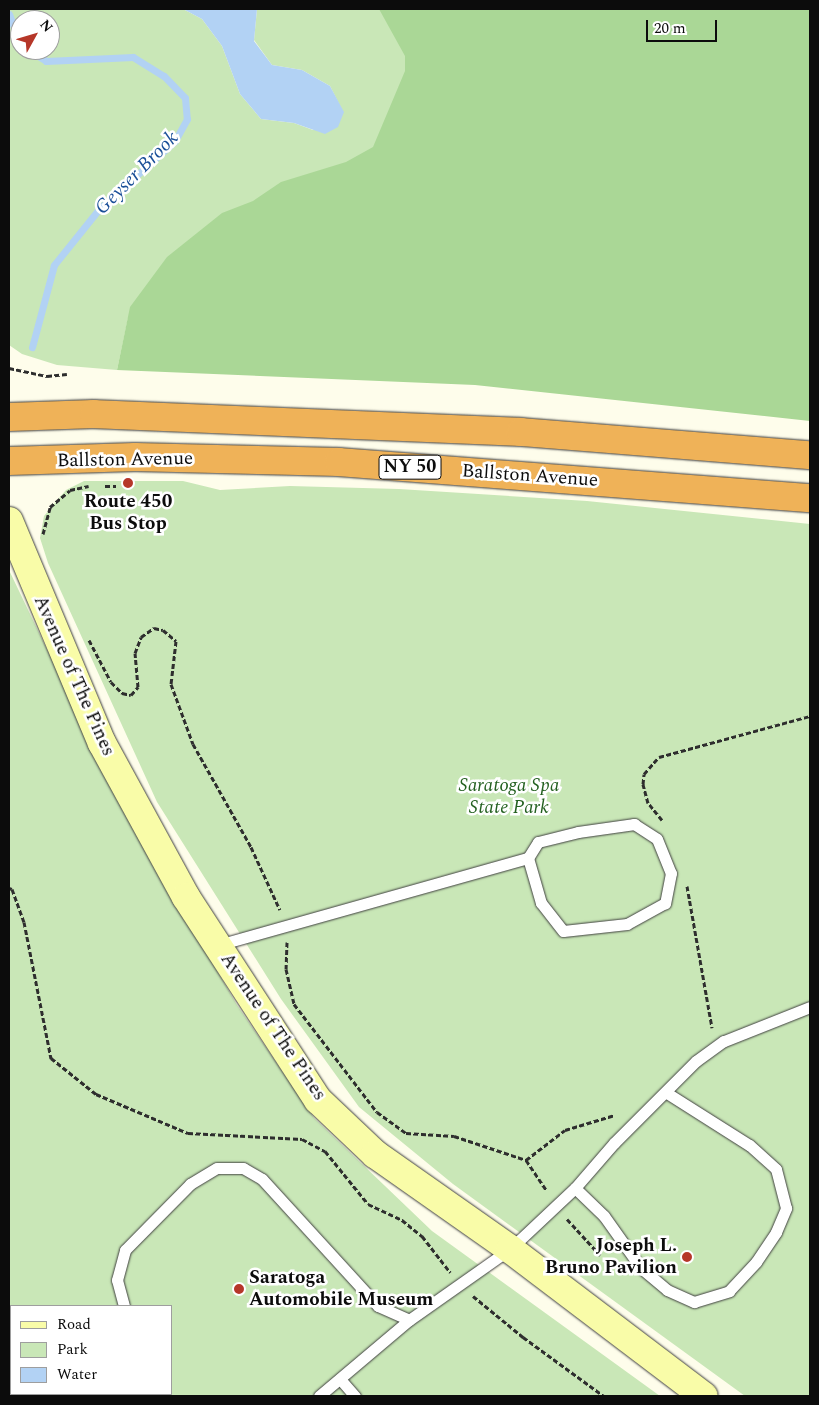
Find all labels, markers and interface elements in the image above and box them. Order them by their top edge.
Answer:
north arrow [10,10,60,60]
scale bar [649,10,720,42]
text: N [35,15,58,37]
text: 20 m [654,17,686,40]
water label: Geyser Brook [90,126,184,220]
street label: Ballston Avenue [57,447,193,473]
road number: NY 50 [378,452,442,482]
street label: Ballston Avenue [461,460,599,492]
marker: Route 450 Bus Stop [122,477,134,489]
place label: Route 450 Bus Stop [84,491,172,535]
street label: Avenue of The Pines [28,592,120,760]
park label: Saratoga Spa State Park [459,775,559,819]
street label: Avenue of The Pines [215,949,331,1105]
place label: Joseph L. Bruno Pavilion [545,1235,677,1279]
marker: Joseph L. Bruno Pavilion [681,1251,693,1263]
place label: Saratoga Automobile Museum [249,1267,433,1311]
marker: Saratoga Automobile Museum [233,1283,245,1295]
legend [10,1305,172,1395]
text: Road [57,1313,91,1336]
text: Park [57,1338,88,1361]
text: Water [57,1363,97,1386]

